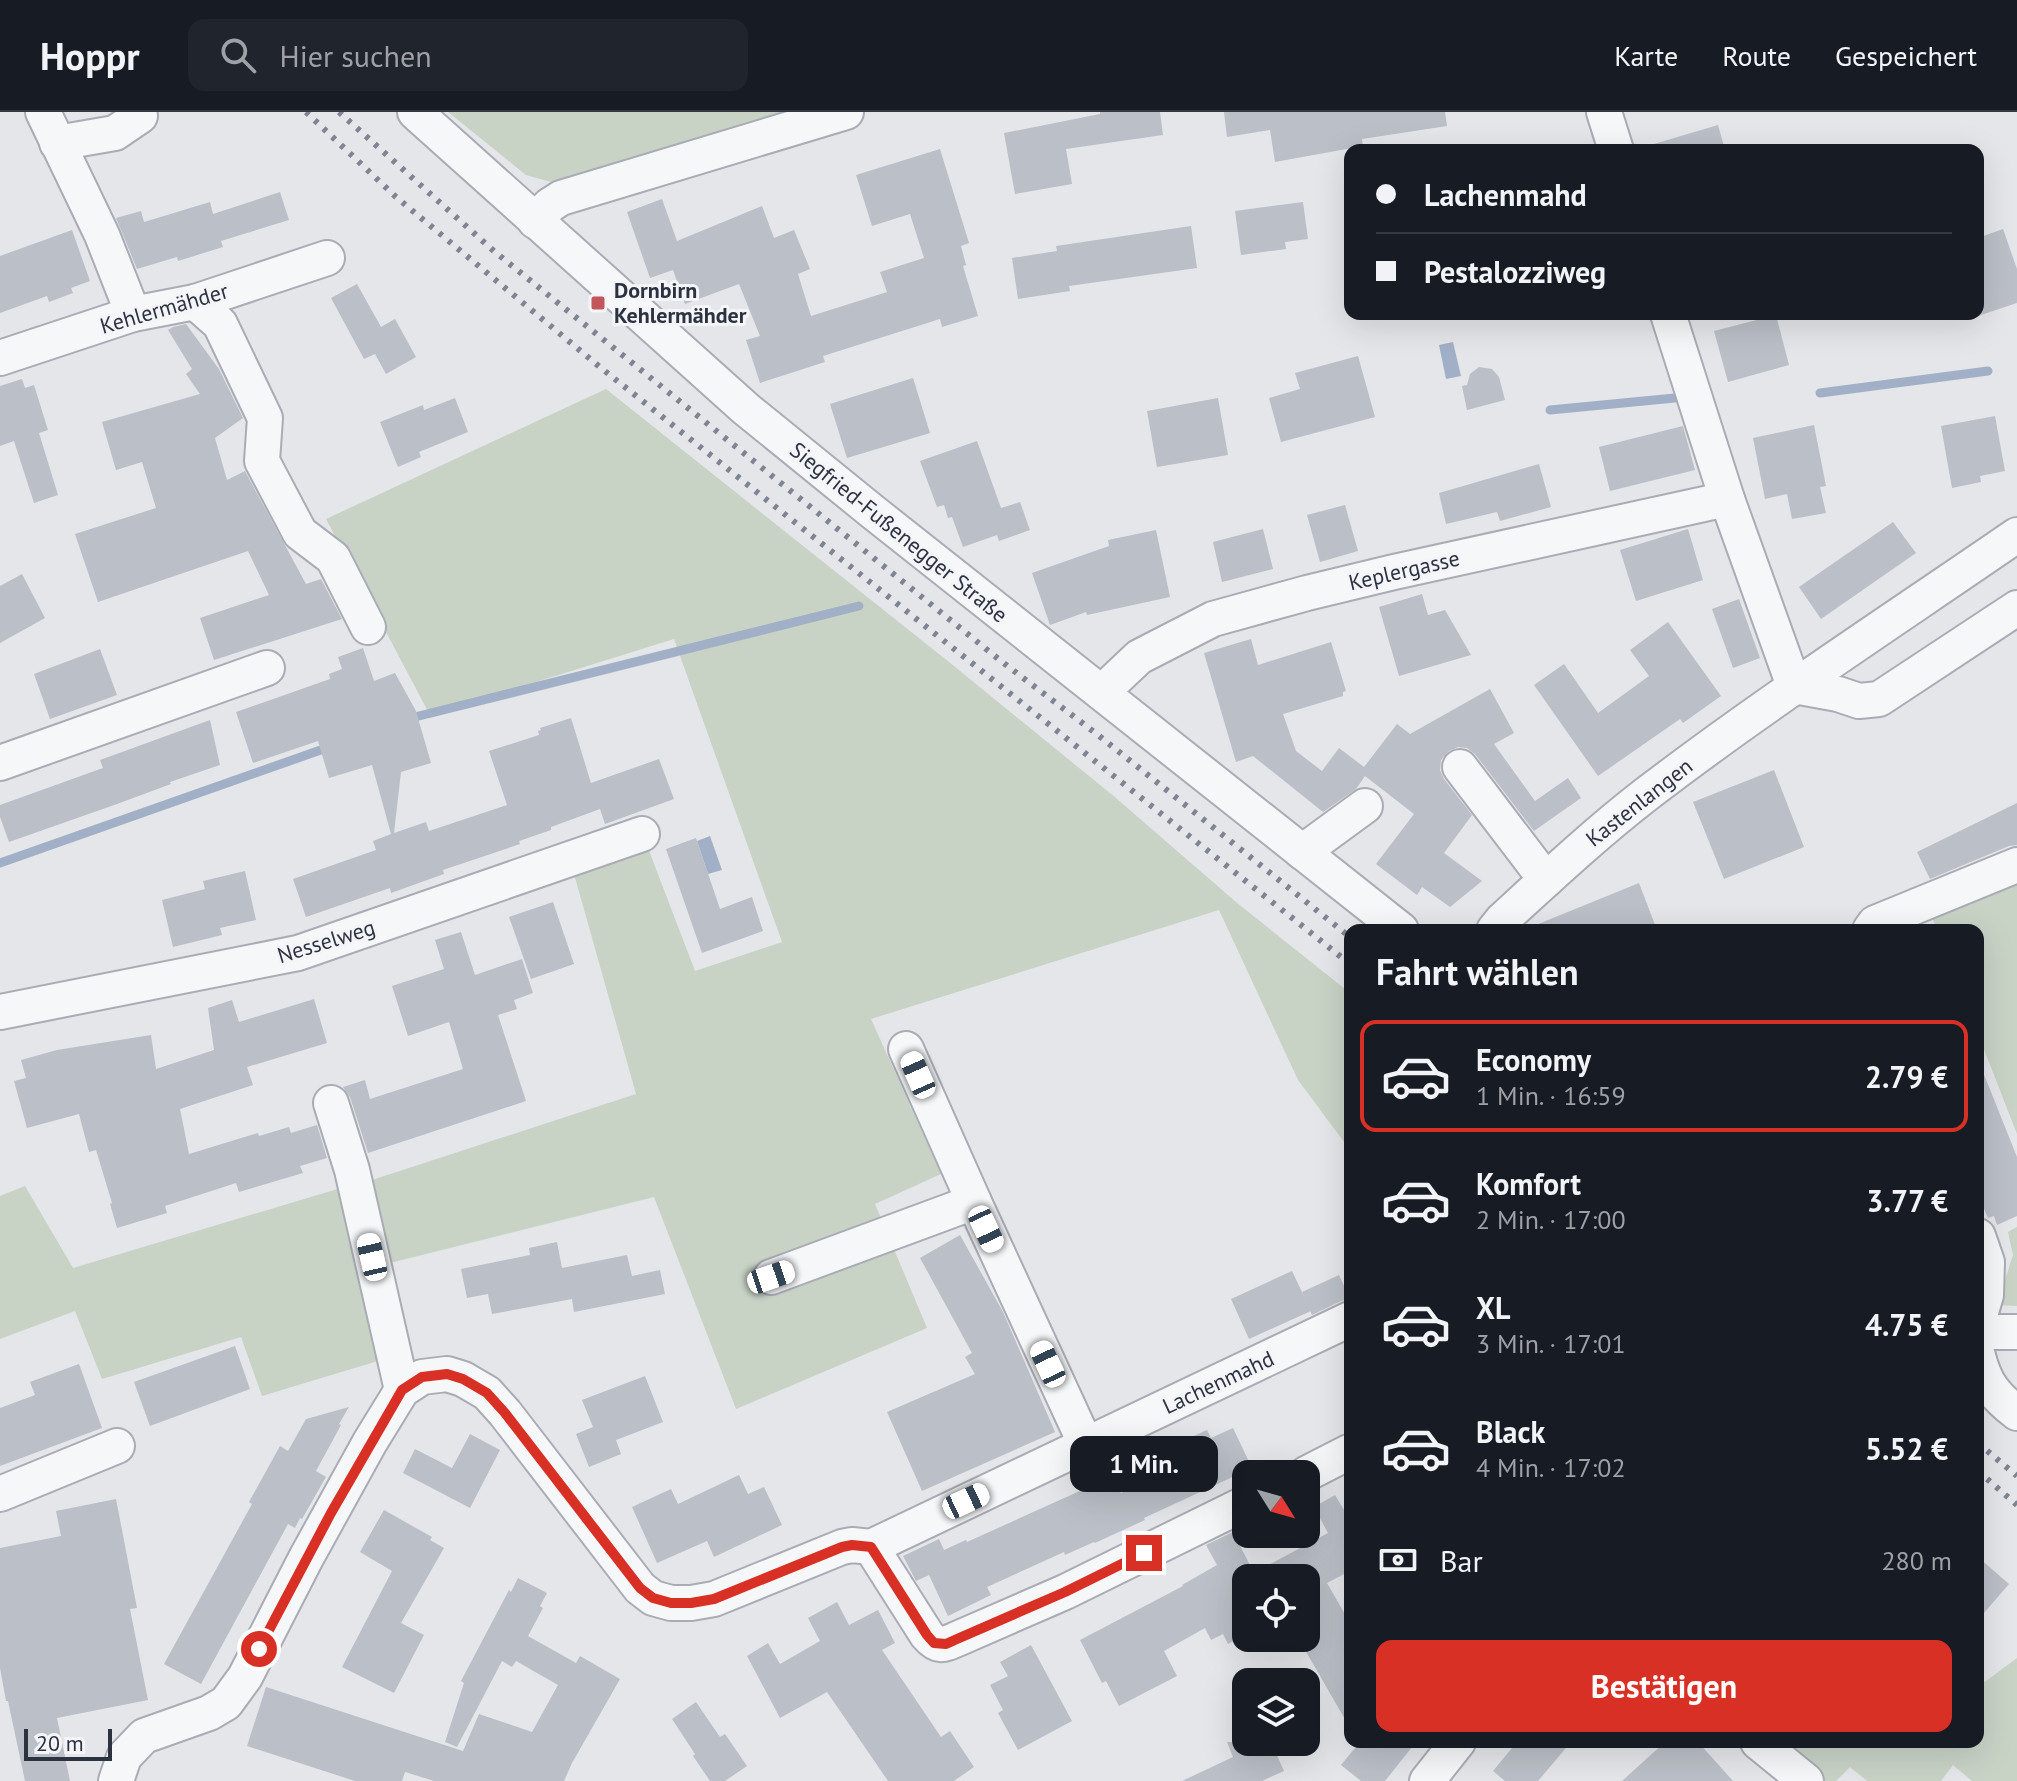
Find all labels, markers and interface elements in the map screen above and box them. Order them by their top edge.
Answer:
search box [188,19,748,91]
text: Hoppr [40,31,140,80]
icon: search [216,33,260,77]
text: Hier suchen [280,36,432,75]
text: Karte [1614,37,1678,74]
text: Route [1722,37,1791,74]
text: Gespeichert [1835,37,1977,74]
text: Lachenmahd [1424,175,1587,214]
text: Pestalozziweg [1424,252,1606,291]
street label: Kehlermähder [97,276,232,340]
place label: Dornbirn Kehlermähder [614,276,747,329]
marker: Dornbirn Kehlermähder [589,294,607,312]
street label: Siegfried-Fußenegger Straße [785,436,1013,628]
street label: Keplergasse [1346,544,1462,596]
street label: Kastenlangen [1580,752,1698,852]
street label: Nesselweg [274,913,378,969]
text: Fahrt wählen [1376,948,1579,995]
icon: car [1380,1040,1452,1112]
text: Economy [1476,1040,1591,1079]
car [897,1048,939,1102]
text: 2.79 € [1865,1057,1948,1096]
text: 1 Min. · 16:59 [1476,1079,1626,1112]
icon: car [1380,1164,1452,1236]
text: Komfort [1476,1164,1581,1203]
text: 3.77 € [1867,1181,1948,1220]
car [965,1202,1007,1256]
text: 2 Min. · 17:00 [1476,1203,1626,1236]
car [355,1231,389,1283]
car [744,1258,798,1296]
icon: car [1380,1288,1452,1360]
text: XL [1476,1288,1510,1327]
text: 4.75 € [1865,1305,1948,1344]
text: 3 Min. · 17:01 [1476,1327,1626,1360]
car [1027,1337,1069,1391]
street label: Lachenmahd [1158,1344,1278,1420]
icon: car [1380,1412,1452,1484]
text: Black [1476,1412,1545,1451]
text: 5.52 € [1865,1429,1948,1468]
callout: 1 Min. [1070,1437,1218,1493]
text: 1 Min. [1109,1447,1179,1480]
text: 4 Min. · 17:02 [1476,1451,1626,1484]
north arrow [1232,1460,1320,1548]
map controls [1232,1460,1320,1756]
car [939,1480,993,1522]
route end [1126,1535,1162,1571]
icon: cash [1376,1538,1420,1582]
text: Bar [1440,1541,1483,1580]
text: 280 m [1881,1544,1952,1577]
button: locate [1232,1564,1320,1652]
route start [241,1631,277,1667]
button: Bestätigen [1376,1640,1952,1732]
button: layers [1232,1668,1320,1756]
scale bar [24,1725,112,1761]
text: 20 m [36,1729,84,1757]

